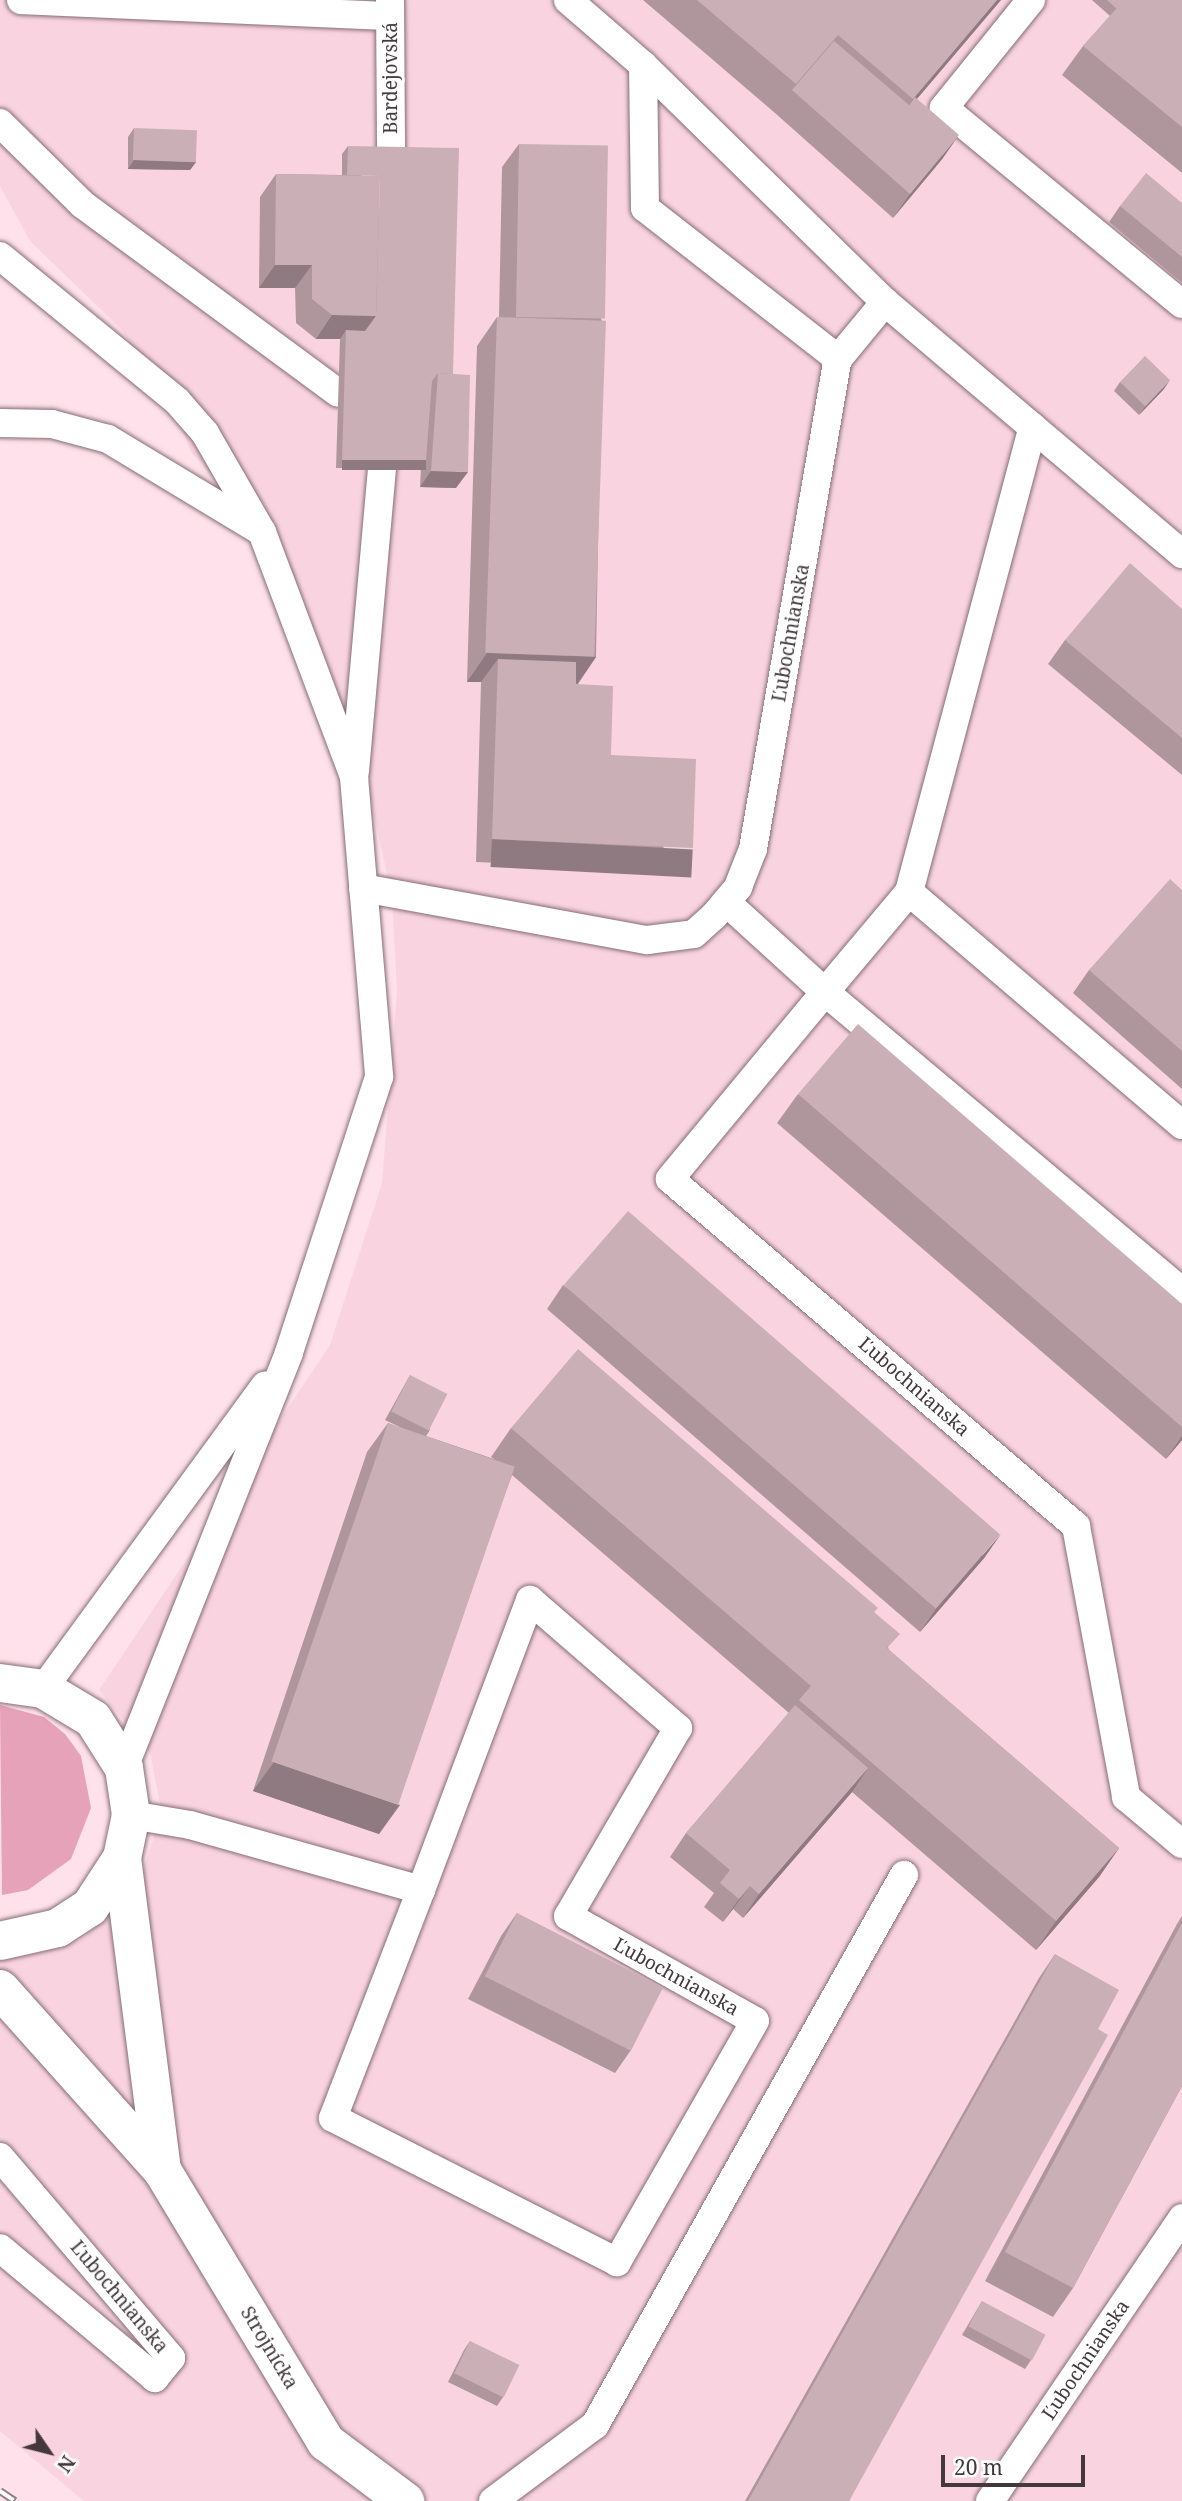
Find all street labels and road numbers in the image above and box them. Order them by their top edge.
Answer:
street label: Bardejovská [380,22,402,134]
street label: Ľubochnianska [768,562,814,704]
street label: Ľubochnianska [854,1333,974,1441]
street label: Ľubochnianska [609,1933,743,2021]
street label: Ľubochnianska [65,2236,173,2358]
street label: Ľubochnianska [1038,2296,1134,2424]
street label: Strojnícka [236,2303,302,2393]

